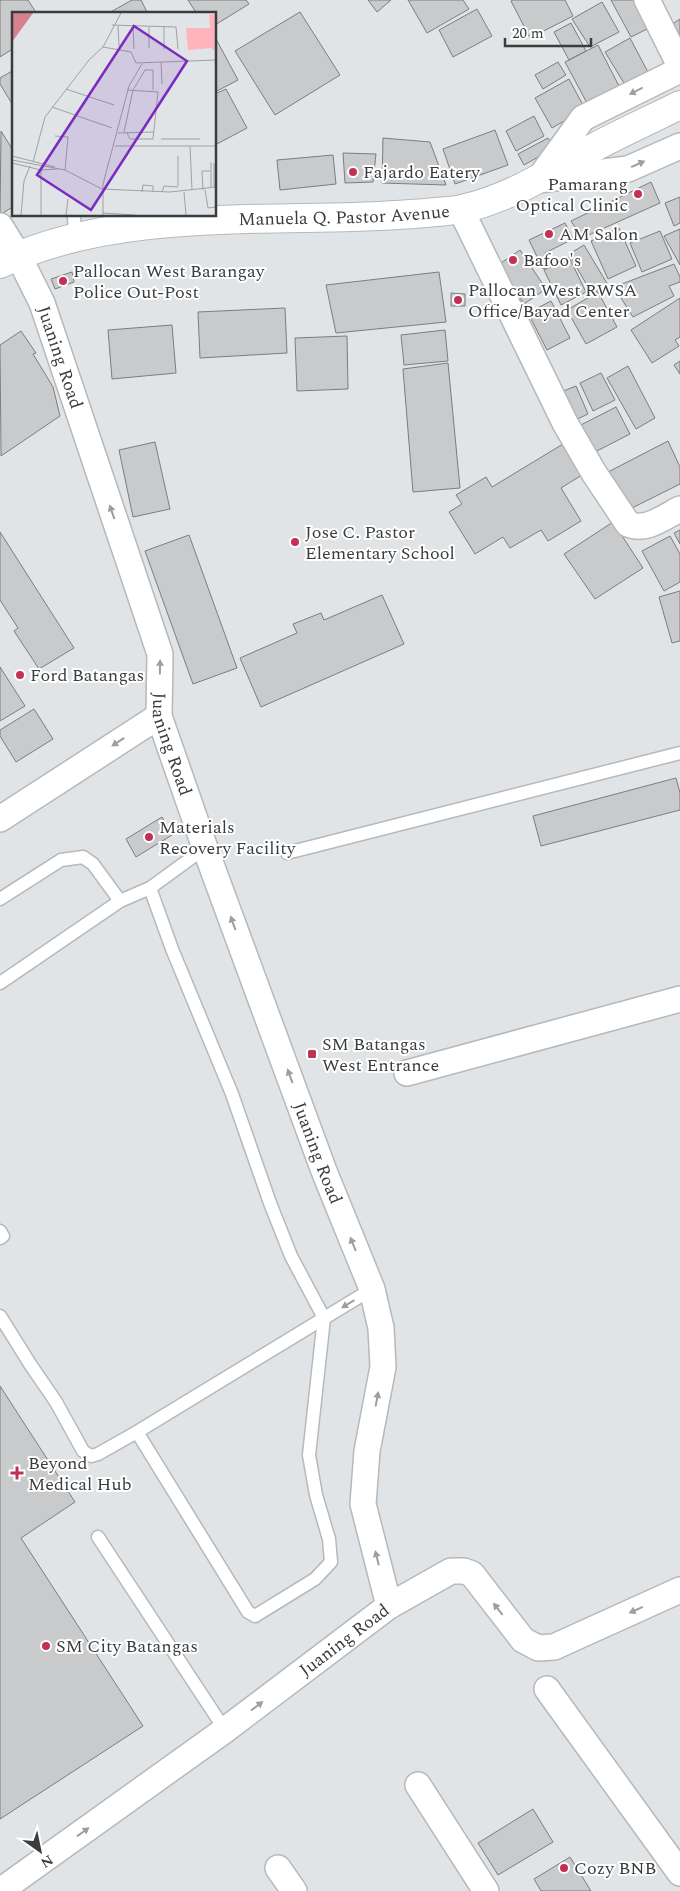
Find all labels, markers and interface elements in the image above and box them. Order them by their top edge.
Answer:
inset map [12,12,216,216]
scale bar [505,15,591,47]
text: 20 m [512,22,544,45]
one-way arrow [629,87,644,96]
place label: Fajardo Eatery [363,159,481,186]
one-way arrow [631,160,645,168]
marker: Fajardo Eatery [347,166,359,178]
place label: Pamarang Optical Clinic [516,171,628,219]
marker: Pamarang Optical Clinic [632,188,644,200]
street label: Manuela Q. Pastor Avenue [238,197,451,233]
place label: AM Salon [559,221,638,248]
marker: AM Salon [543,228,555,240]
place label: Bafoo's [523,247,581,274]
marker: Bafoo's [507,254,519,266]
place label: Pallocan West Barangay Police Out-Post [73,258,266,306]
marker: Pallocan West Barangay Police Out-Post [57,275,69,287]
place label: Pallocan West RWSA Office/Bayad Center [468,277,637,325]
marker: Pallocan West RWSA Office/Bayad Center [452,294,464,306]
street label: Juaning Road [30,302,90,412]
one-way arrow [108,505,115,520]
place label: Jose C. Pastor Elementary School [305,519,455,567]
marker: Jose C. Pastor Elementary School [289,536,301,548]
one-way arrow [156,659,164,675]
place label: Ford Batangas [30,662,144,689]
marker: Ford Batangas [14,669,26,681]
street label: Juaning Road [145,692,199,799]
one-way arrow [111,738,124,747]
place label: Materials Recovery Facility [159,814,297,862]
marker: Materials Recovery Facility [143,831,155,843]
one-way arrow [229,916,237,931]
place label: SM Batangas West Entrance [322,1031,439,1079]
marker: SM Batangas West Entrance [306,1048,318,1060]
one-way arrow [286,1068,294,1083]
street label: Juaning Road [286,1098,349,1208]
one-way arrow [349,1237,357,1251]
one-way arrow [341,1299,354,1308]
one-way arrow [373,1390,381,1406]
place label: Beyond Medical Hub [28,1450,132,1498]
marker: Beyond Medical Hub [10,1466,24,1480]
one-way arrow [373,1551,381,1566]
street label: Juaning Road [293,1597,395,1683]
one-way arrow [493,1603,504,1616]
one-way arrow [629,1606,643,1614]
place label: SM City Batangas [56,1633,198,1660]
marker: SM City Batangas [40,1640,52,1652]
one-way arrow [250,1701,264,1711]
north arrow [15,1826,65,1876]
one-way arrow [76,1827,90,1837]
text: N [36,1850,57,1873]
place label: Cozy BNB [574,1855,656,1882]
marker: Cozy BNB [558,1862,570,1874]

